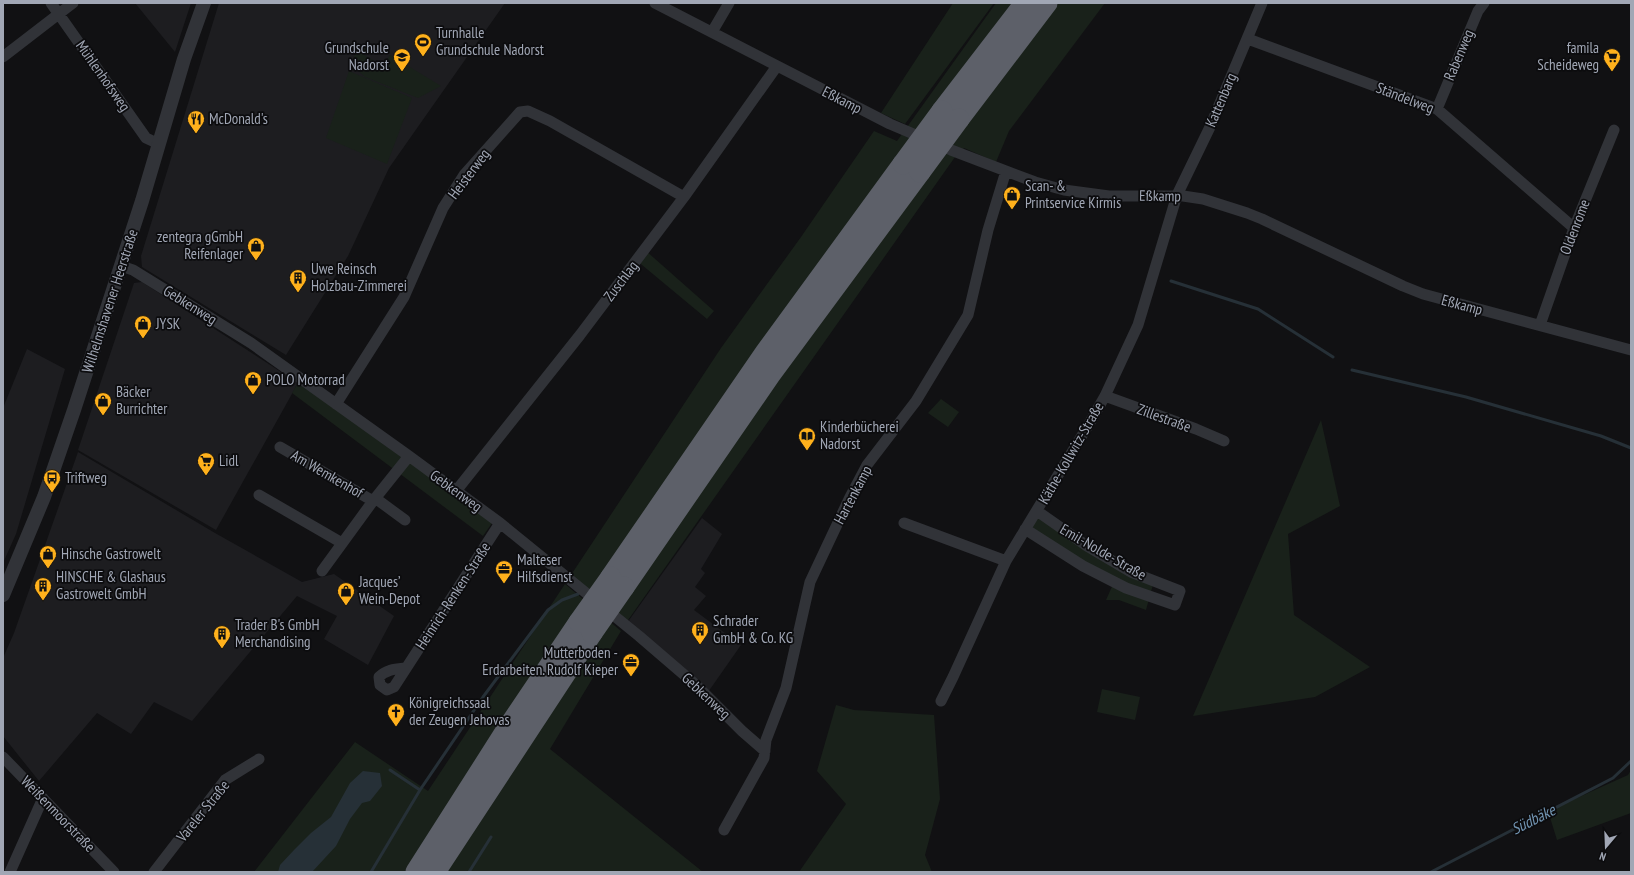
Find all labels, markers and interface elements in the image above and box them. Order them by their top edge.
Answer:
place label: Turnhalle Grundschule Nadorst [436,23,544,59]
street label: Rabenweg [1439,26,1478,83]
sports icon: Turnhalle Grundschule Nadorst [413,32,433,57]
street label: Mühlenhofsweg [72,37,135,115]
place label: Grundschule Nadorst [325,38,389,74]
place label: famila Scheideweg [1537,38,1599,74]
school or university icon: Grundschule Nadorst [392,47,412,72]
supermarket icon: famila Scheideweg [1602,47,1622,72]
street label: Kattenbarg [1201,70,1240,130]
street label: Ständelweg [1373,78,1437,117]
street label: Eßkamp [819,82,865,118]
restaurant icon: McDonald's [186,109,206,134]
place label: McDonald's [209,109,268,128]
street label: Heisterweg [444,145,494,203]
place label: Scan- & Printservice Kirmis [1025,176,1121,212]
shop icon: Scan- & Printservice Kirmis [1002,185,1022,210]
street label: Eßkamp [1139,186,1181,205]
street label: Oldenrome [1555,197,1594,257]
street label: Wilhelmshavener Heerstraße [77,227,142,375]
place label: zentegra gGmbH Reifenlager [157,227,244,263]
shop icon: zentegra gGmbH Reifenlager [246,236,266,261]
street label: Zuschlag [599,257,642,305]
place label: Uwe Reinsch Holzbau-Zimmerei [311,259,407,295]
building icon: Uwe Reinsch Holzbau-Zimmerei [288,268,308,293]
street label: Gebkenweg [160,281,221,328]
street label: Eßkamp [1439,290,1485,319]
shop icon: JYSK [133,314,153,339]
place label: JYSK [155,314,181,333]
shop icon: POLO Motorrad [243,370,263,395]
place label: POLO Motorrad [266,370,345,389]
place label: Bäcker Burrichter [116,382,168,418]
shop icon: Bäcker Burrichter [93,391,113,416]
street label: Käthe-Kollwitz-Straße [1034,398,1107,507]
street label: Zillestraße [1135,399,1194,436]
place label: Kinderbücherei Nadorst [820,417,899,453]
library icon: Kinderbücherei Nadorst [797,426,817,451]
street label: Am Wemkenhof [288,445,368,502]
supermarket icon: Lidl [196,451,216,476]
place label: Lidl [219,451,239,470]
street label: Hartenkamp [829,462,876,527]
street label: Gebkenweg [427,465,486,516]
bus stop icon: Triftweg [42,468,62,493]
place label: Triftweg [65,468,107,487]
street label: Emil-Nolde-Straße [1057,519,1150,584]
street label: Heinrich-Renken-Straße [411,538,494,653]
shop icon: Hinsche Gastrowelt [38,544,58,569]
place label: Hinsche Gastrowelt [61,544,161,563]
place label: Malteser Hilfsdienst [517,550,572,586]
office icon: Malteser Hilfsdienst [494,559,514,584]
place label: HINSCHE & Glashaus Gastrowelt GmbH [56,567,166,603]
place label: Jacques’ Wein-Depot [358,572,420,608]
building icon: HINSCHE & Glashaus Gastrowelt GmbH [33,576,53,601]
shop icon: Jacques’ Wein-Depot [336,581,356,606]
place label: Schrader GmbH & Co. KG [713,611,793,647]
place label: Trader B's GmbH Merchandising [235,615,319,651]
building icon: Schrader GmbH & Co. KG [690,620,710,645]
building icon: Trader B's GmbH Merchandising [212,624,232,649]
place label: Mutterboden - Erdarbeiten. Rudolf Kieper [482,643,619,679]
office icon: Mutterboden - Erdarbeiten. Rudolf Kieper [621,652,641,677]
street label: Gebkenweg [678,668,735,723]
place label: Königreichssaal der Zeugen Jehovas [409,693,510,729]
church icon: Königreichssaal der Zeugen Jehovas [386,702,406,727]
street label: Weißenmoorstraße [17,772,99,856]
street label: Vareler Straße [171,776,233,846]
water label: Südbäke [1508,799,1560,839]
north arrow [1586,827,1626,867]
text: N [1598,849,1608,864]

